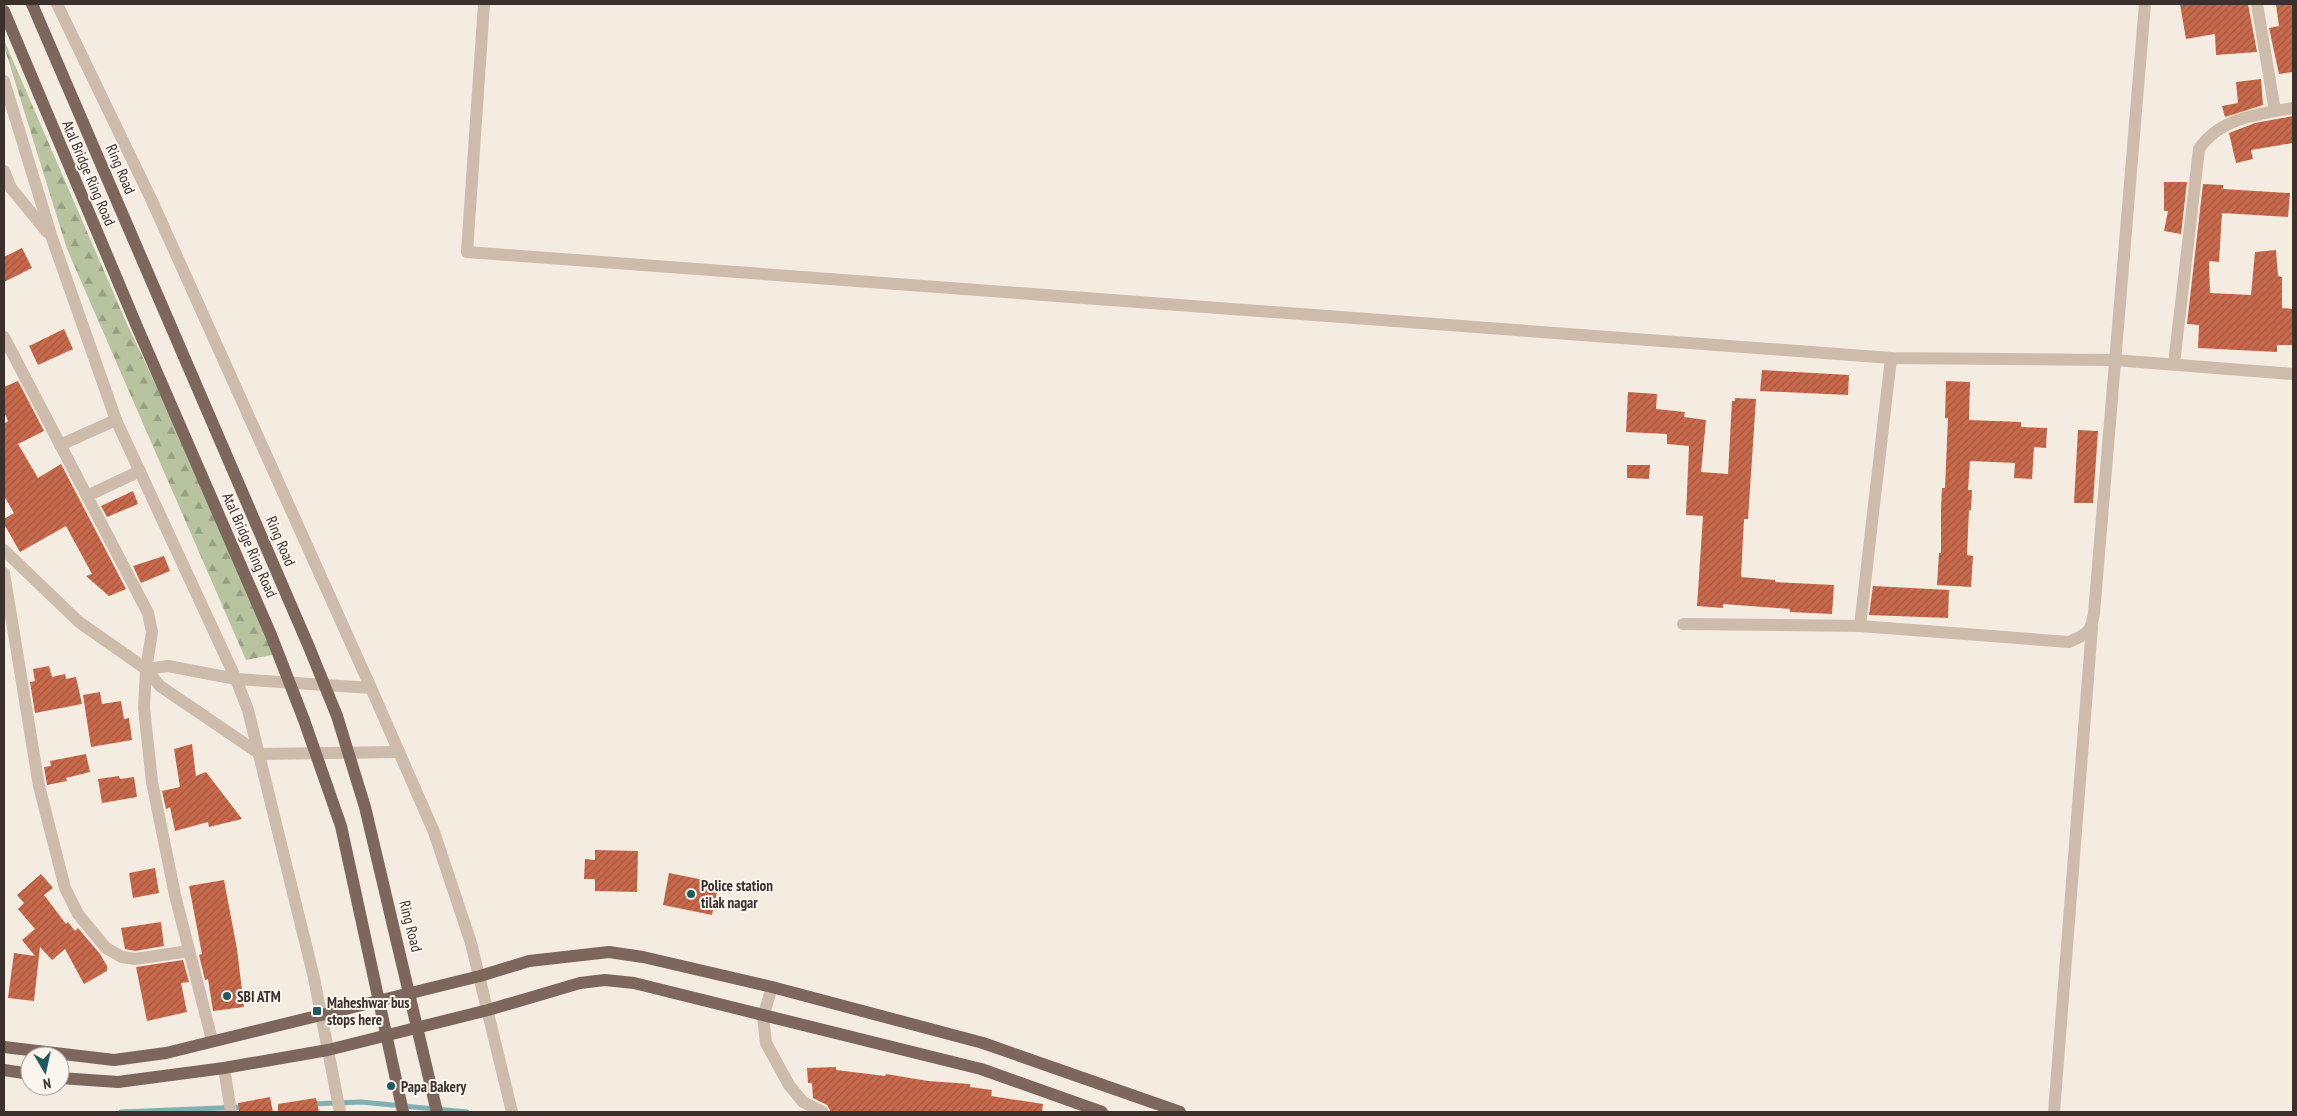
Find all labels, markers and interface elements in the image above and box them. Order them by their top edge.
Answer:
street label: Atal Bridge Ring Road [58,117,120,229]
street label: Ring Road [102,141,140,197]
street label: Atal Bridge Ring Road [218,490,282,600]
street label: Ring Road [262,513,300,569]
place label: Police station tilak nagar [701,876,773,912]
marker: Police station tilak nagar [685,888,697,900]
street label: Ring Road [395,898,427,954]
place label: SBI ATM [237,987,281,1006]
marker: SBI ATM [221,990,233,1002]
place label: Maheshwar bus stops here [327,993,410,1029]
marker: Maheshwar bus stops here [311,1005,323,1017]
north arrow [20,1046,70,1096]
text: N [42,1074,52,1093]
place label: Papa Bakery [401,1077,467,1096]
marker: Papa Bakery [385,1080,397,1092]

